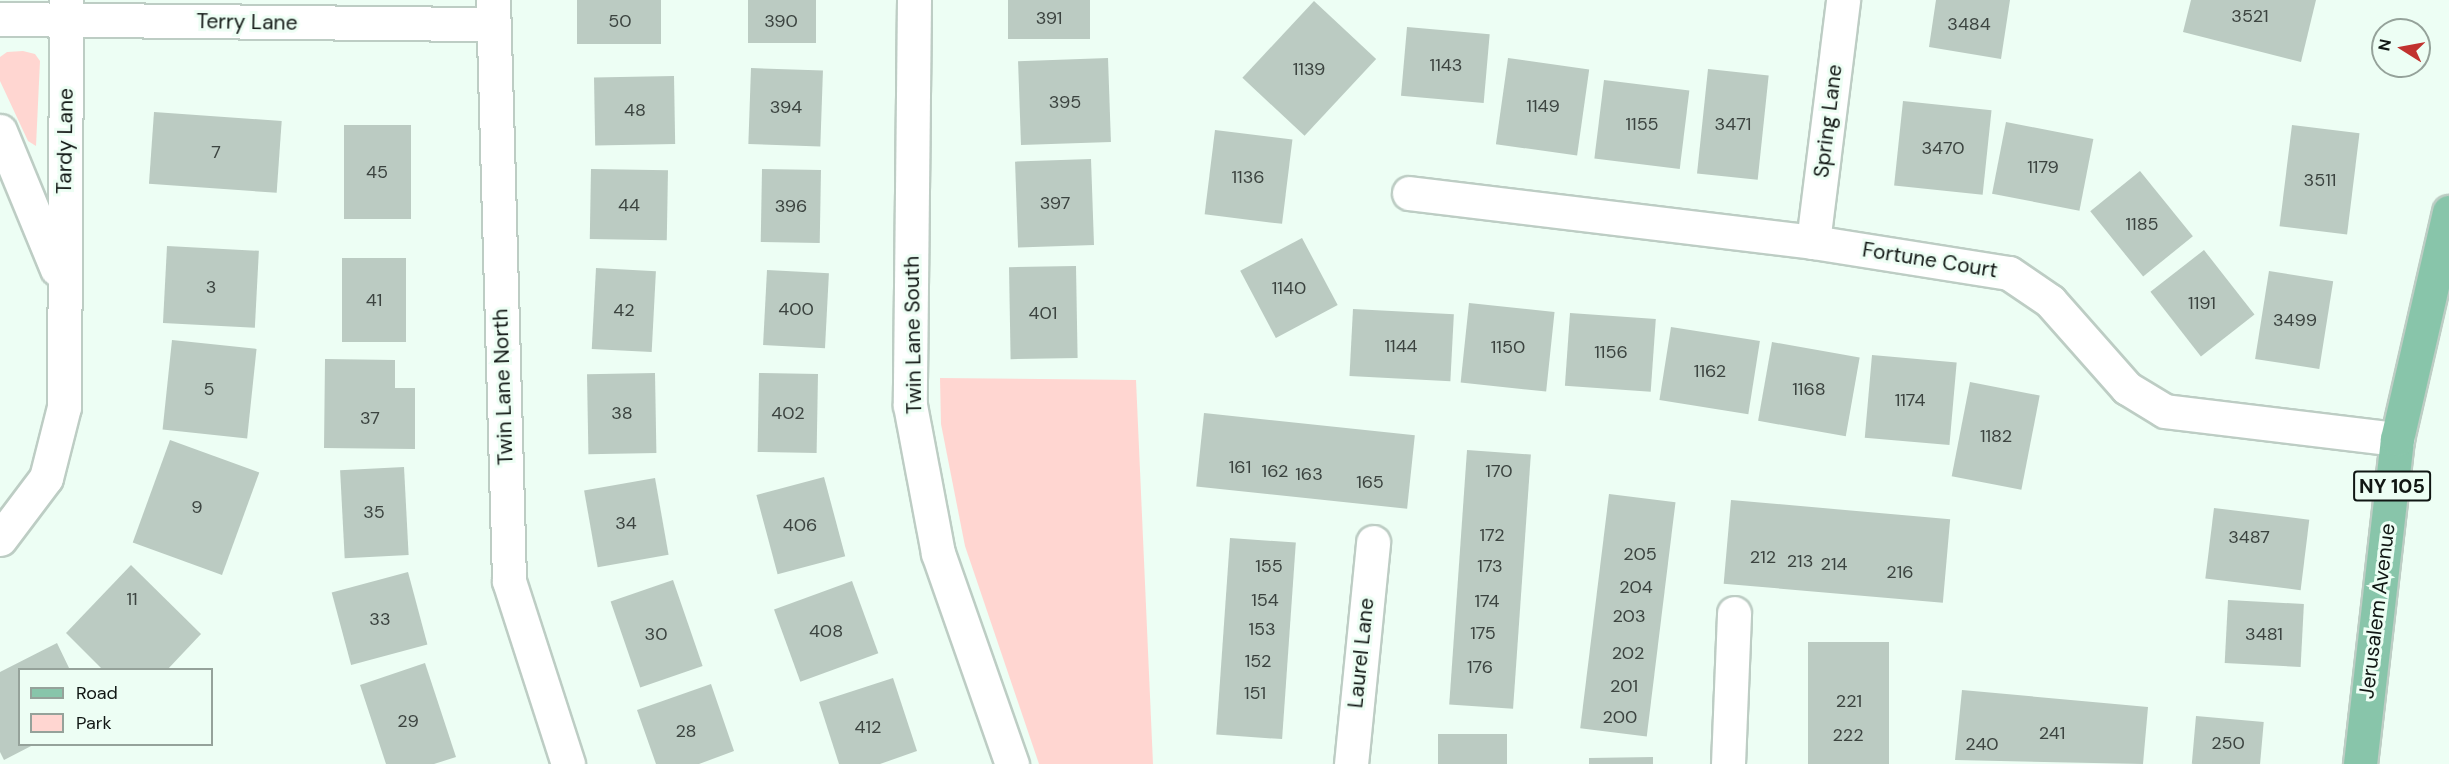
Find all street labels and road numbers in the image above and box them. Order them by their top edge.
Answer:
street label: Terry Lane [196,9,298,35]
street label: Spring Lane [1809,63,1847,179]
street label: Tardy Lane [51,88,79,194]
street label: Fortune Court [1861,237,1999,283]
street label: Twin Lane South [899,256,927,414]
street label: Twin Lane North [488,308,518,466]
road number: NY 105 [2353,469,2431,503]
street label: Jerusalem Avenue [2354,522,2400,700]
street label: Laurel Lane [1343,597,1379,709]

